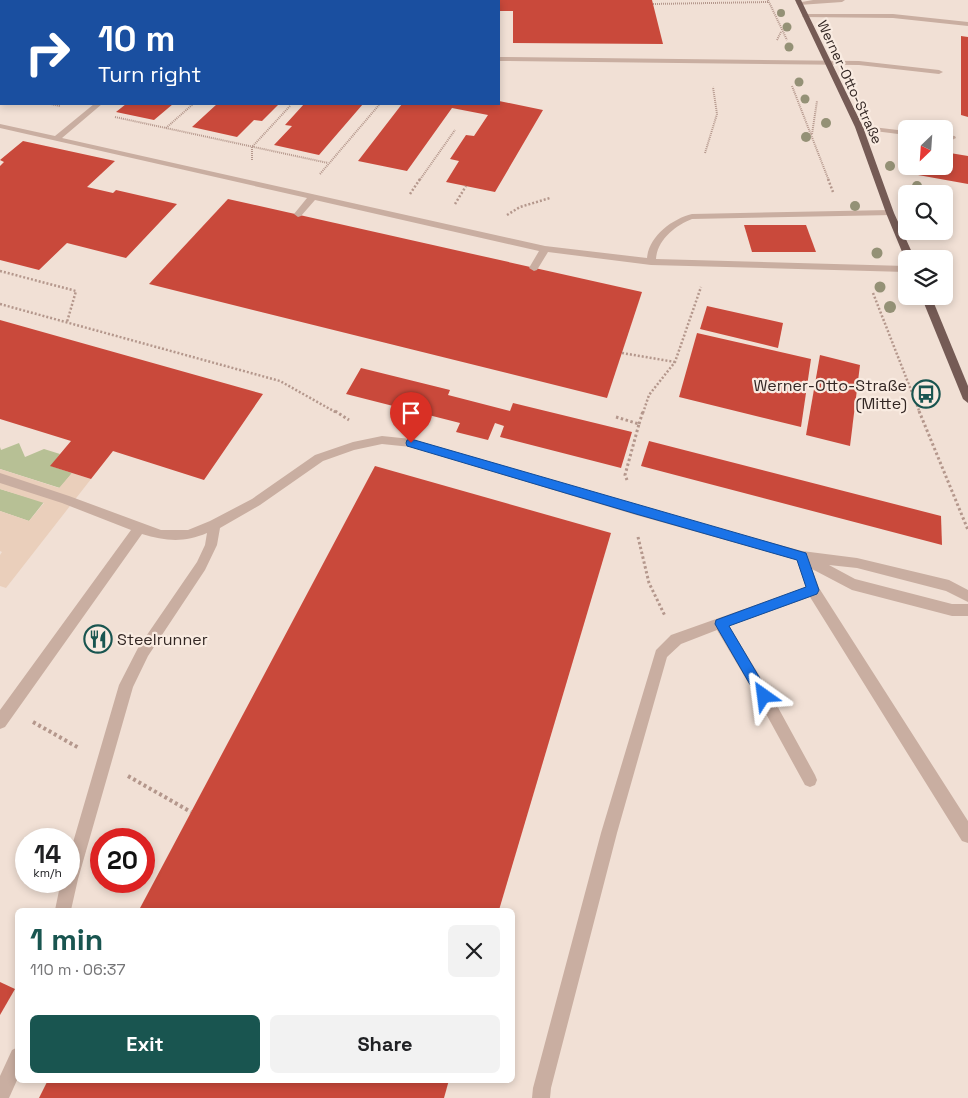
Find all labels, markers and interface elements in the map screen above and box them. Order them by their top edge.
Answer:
text: 10 m [98,17,175,61]
street label: Werner-Otto-Straße [813,17,887,147]
icon: right [15,20,80,85]
text: Turn right [98,60,201,88]
north arrow [898,120,952,175]
map controls [898,120,953,305]
button: search [898,185,953,240]
button: layers [898,250,953,305]
place label: Werner-Otto-Straße (Mitte) [753,375,907,414]
bus stop icon: Werner-Otto-Straße (Mitte) [911,379,941,409]
pin [390,392,432,443]
icon: arrive [397,399,425,427]
restaurant icon: Steelrunner [83,624,113,654]
place label: Steelrunner [117,629,208,650]
position arrow [737,669,789,721]
speed limit sign: 20 [90,828,155,893]
text: 14 [34,838,61,870]
text: km/h [33,865,62,881]
text: 1 min [30,920,103,959]
button: close [448,925,500,977]
text: 110 m · 06:37 [30,959,126,980]
button: Exit [30,1015,260,1073]
button: Share [270,1015,500,1073]

